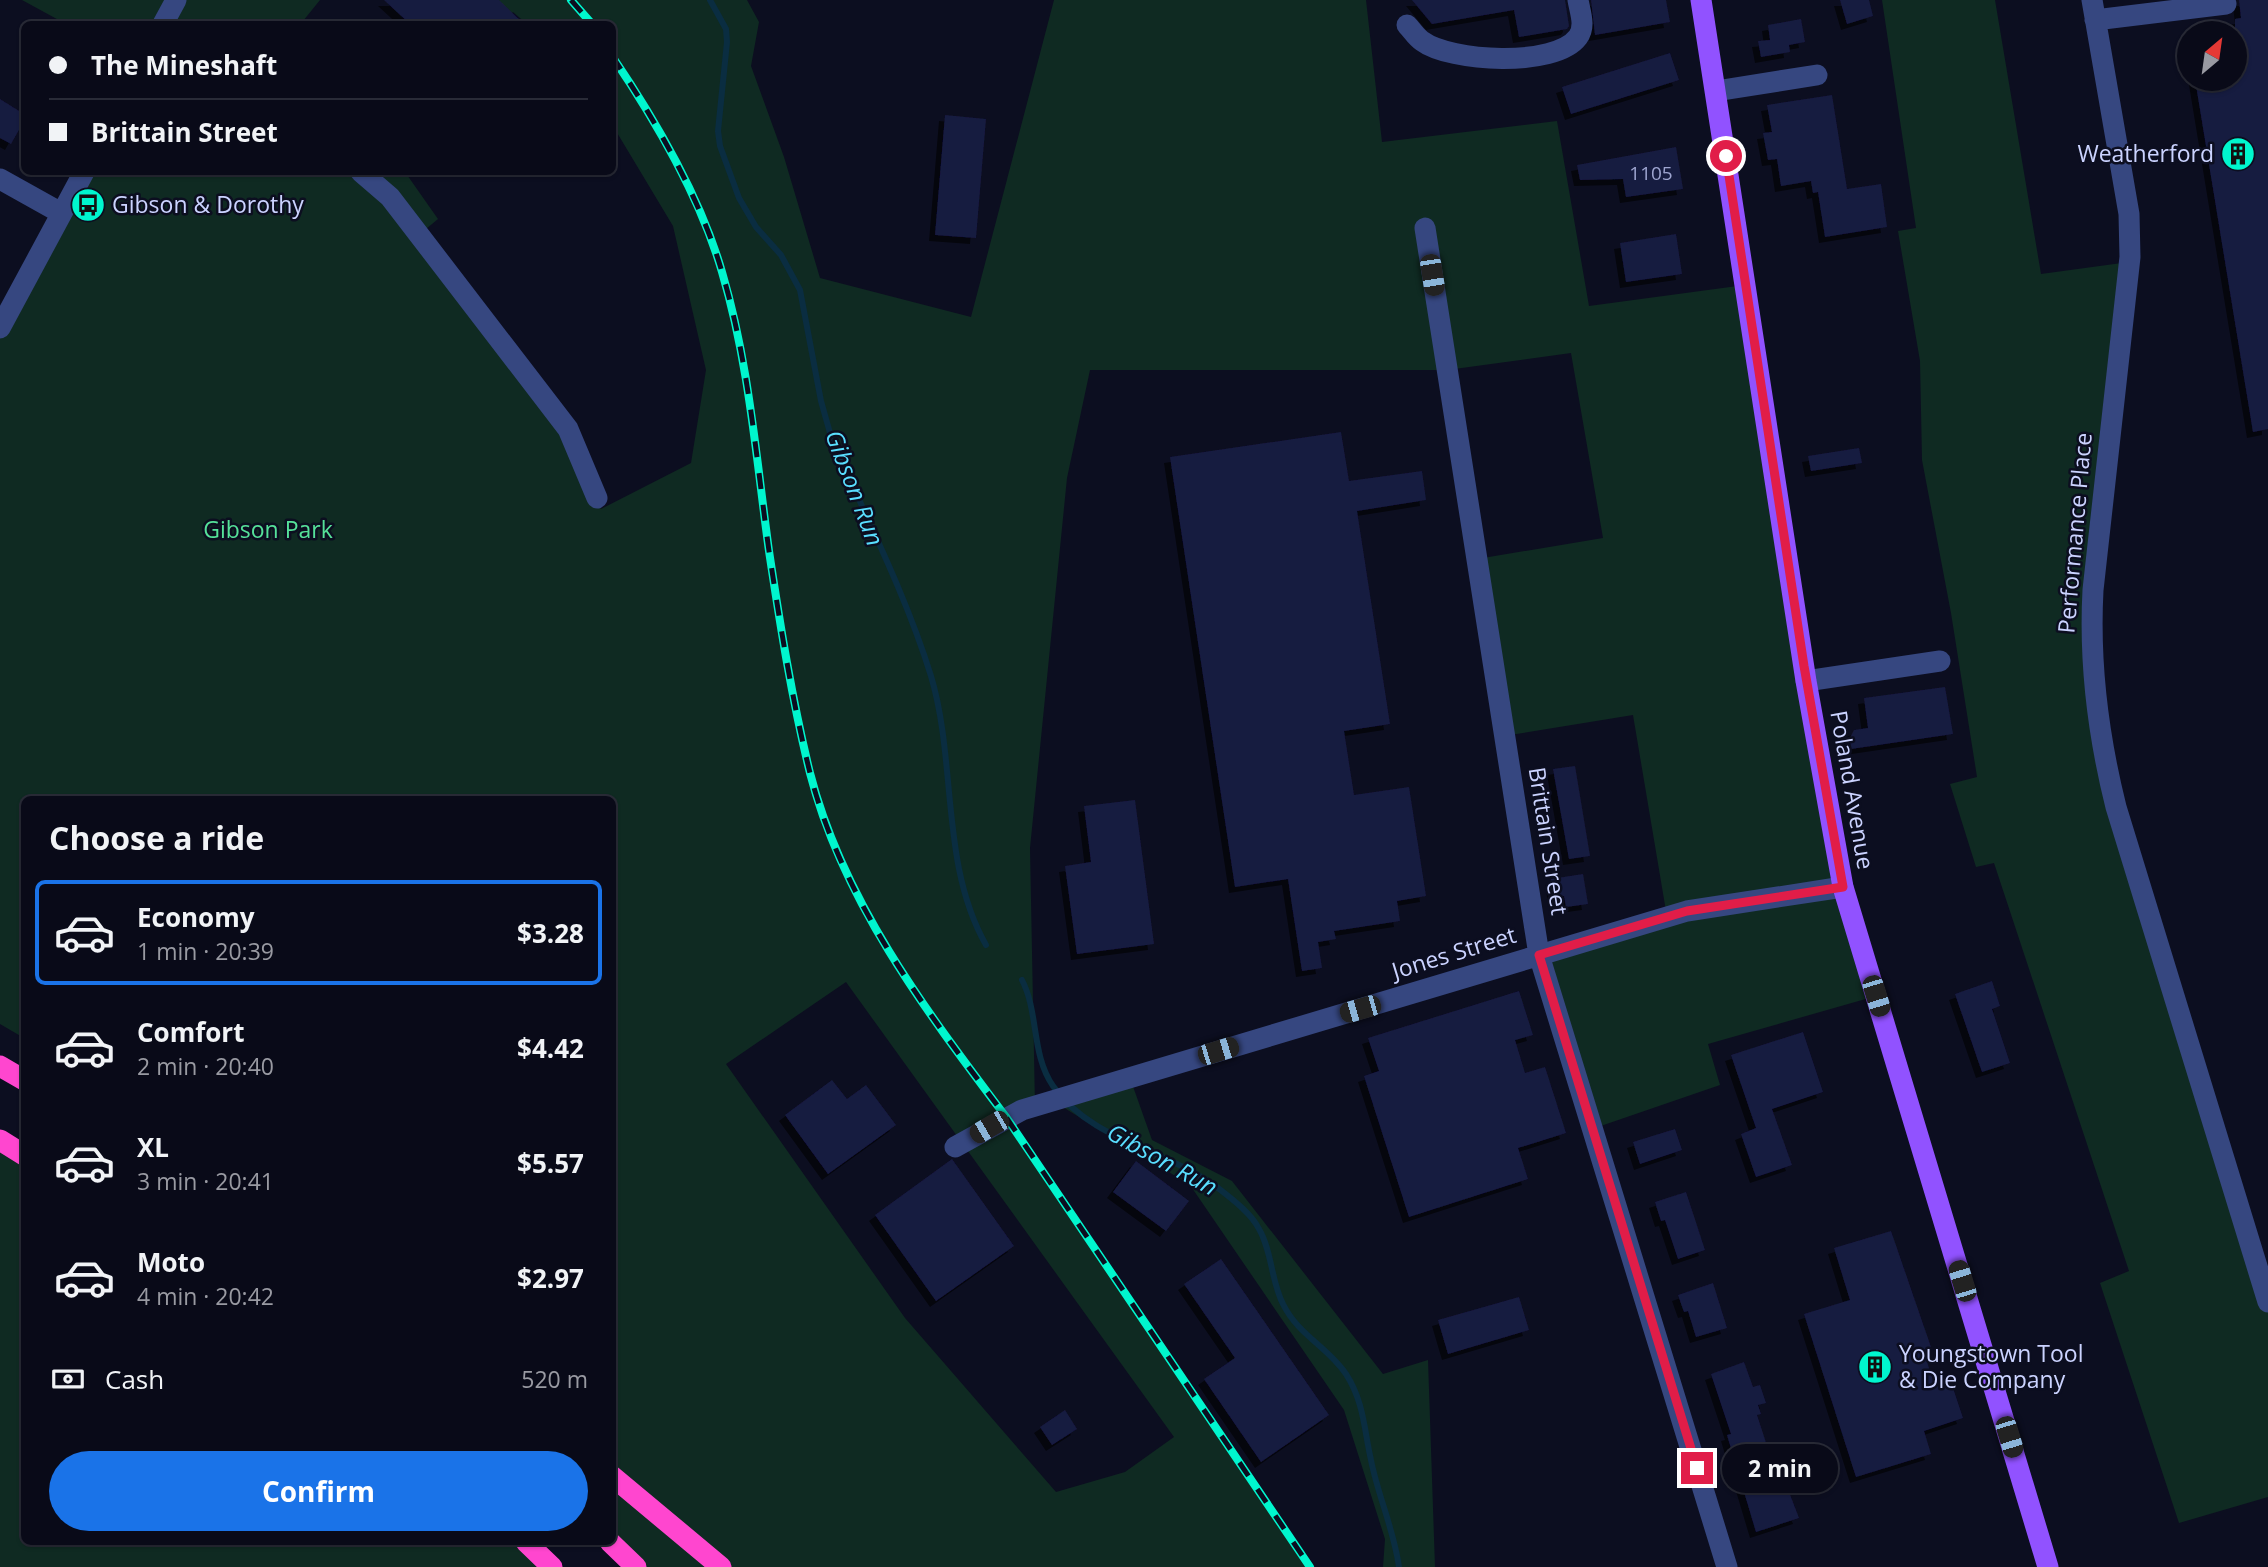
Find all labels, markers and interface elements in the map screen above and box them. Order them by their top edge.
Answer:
north arrow [2177,21,2247,91]
map controls [2177,21,2247,91]
text: The Mineshaft [91,47,277,83]
text: Brittain Street [91,114,278,150]
building icon: Weatherford [2219,135,2257,173]
place label: Weatherford [2077,137,2214,169]
route start [1710,140,1742,172]
house number: 1105 [1629,160,1673,186]
bus stop icon: Gibson & Dorothy [69,186,107,224]
place label: Gibson & Dorothy [112,188,304,220]
car [1419,253,1446,297]
water label: Gibson Run [818,425,893,550]
street label: Performance Place [2049,431,2099,635]
park label: Gibson Park [203,513,333,545]
street label: Poland Avenue [1823,708,1883,872]
street label: Brittain Street [1522,765,1576,917]
text: Choose a ride [49,816,264,859]
text: Economy [137,899,255,935]
icon: car [53,901,116,964]
text: $3.28 [517,915,584,951]
street label: Jones Street [1386,918,1520,987]
text: 1 min · 20:39 [137,935,274,967]
car [1860,973,1893,1019]
car [1337,993,1384,1025]
text: Comfort [137,1014,244,1050]
icon: car [53,1016,116,1079]
text: $4.42 [517,1030,584,1066]
car [1195,1035,1242,1067]
text: 2 min · 20:40 [137,1050,274,1082]
car [966,1107,1013,1147]
water label: Gibson Run [1102,1115,1224,1203]
text: XL [137,1129,169,1165]
icon: car [53,1131,116,1194]
text: $5.57 [517,1145,584,1181]
text: 3 min · 20:41 [137,1165,274,1197]
text: Moto [137,1244,205,1280]
icon: car [53,1246,116,1309]
car [1946,1258,1979,1304]
text: $2.97 [517,1260,584,1296]
text: 4 min · 20:42 [137,1280,274,1312]
place label: Youngstown Tool & Die Company [1899,1337,2083,1395]
building icon: Youngstown Tool & Die Company [1856,1348,1894,1386]
icon: cash [49,1360,87,1398]
text: Cash [105,1361,164,1397]
text: 520 m [521,1363,588,1395]
car [1993,1414,2026,1460]
callout: 2 min [1722,1444,1837,1492]
button: Confirm [49,1451,588,1531]
route end [1681,1452,1713,1484]
text: 2 min [1748,1452,1812,1484]

